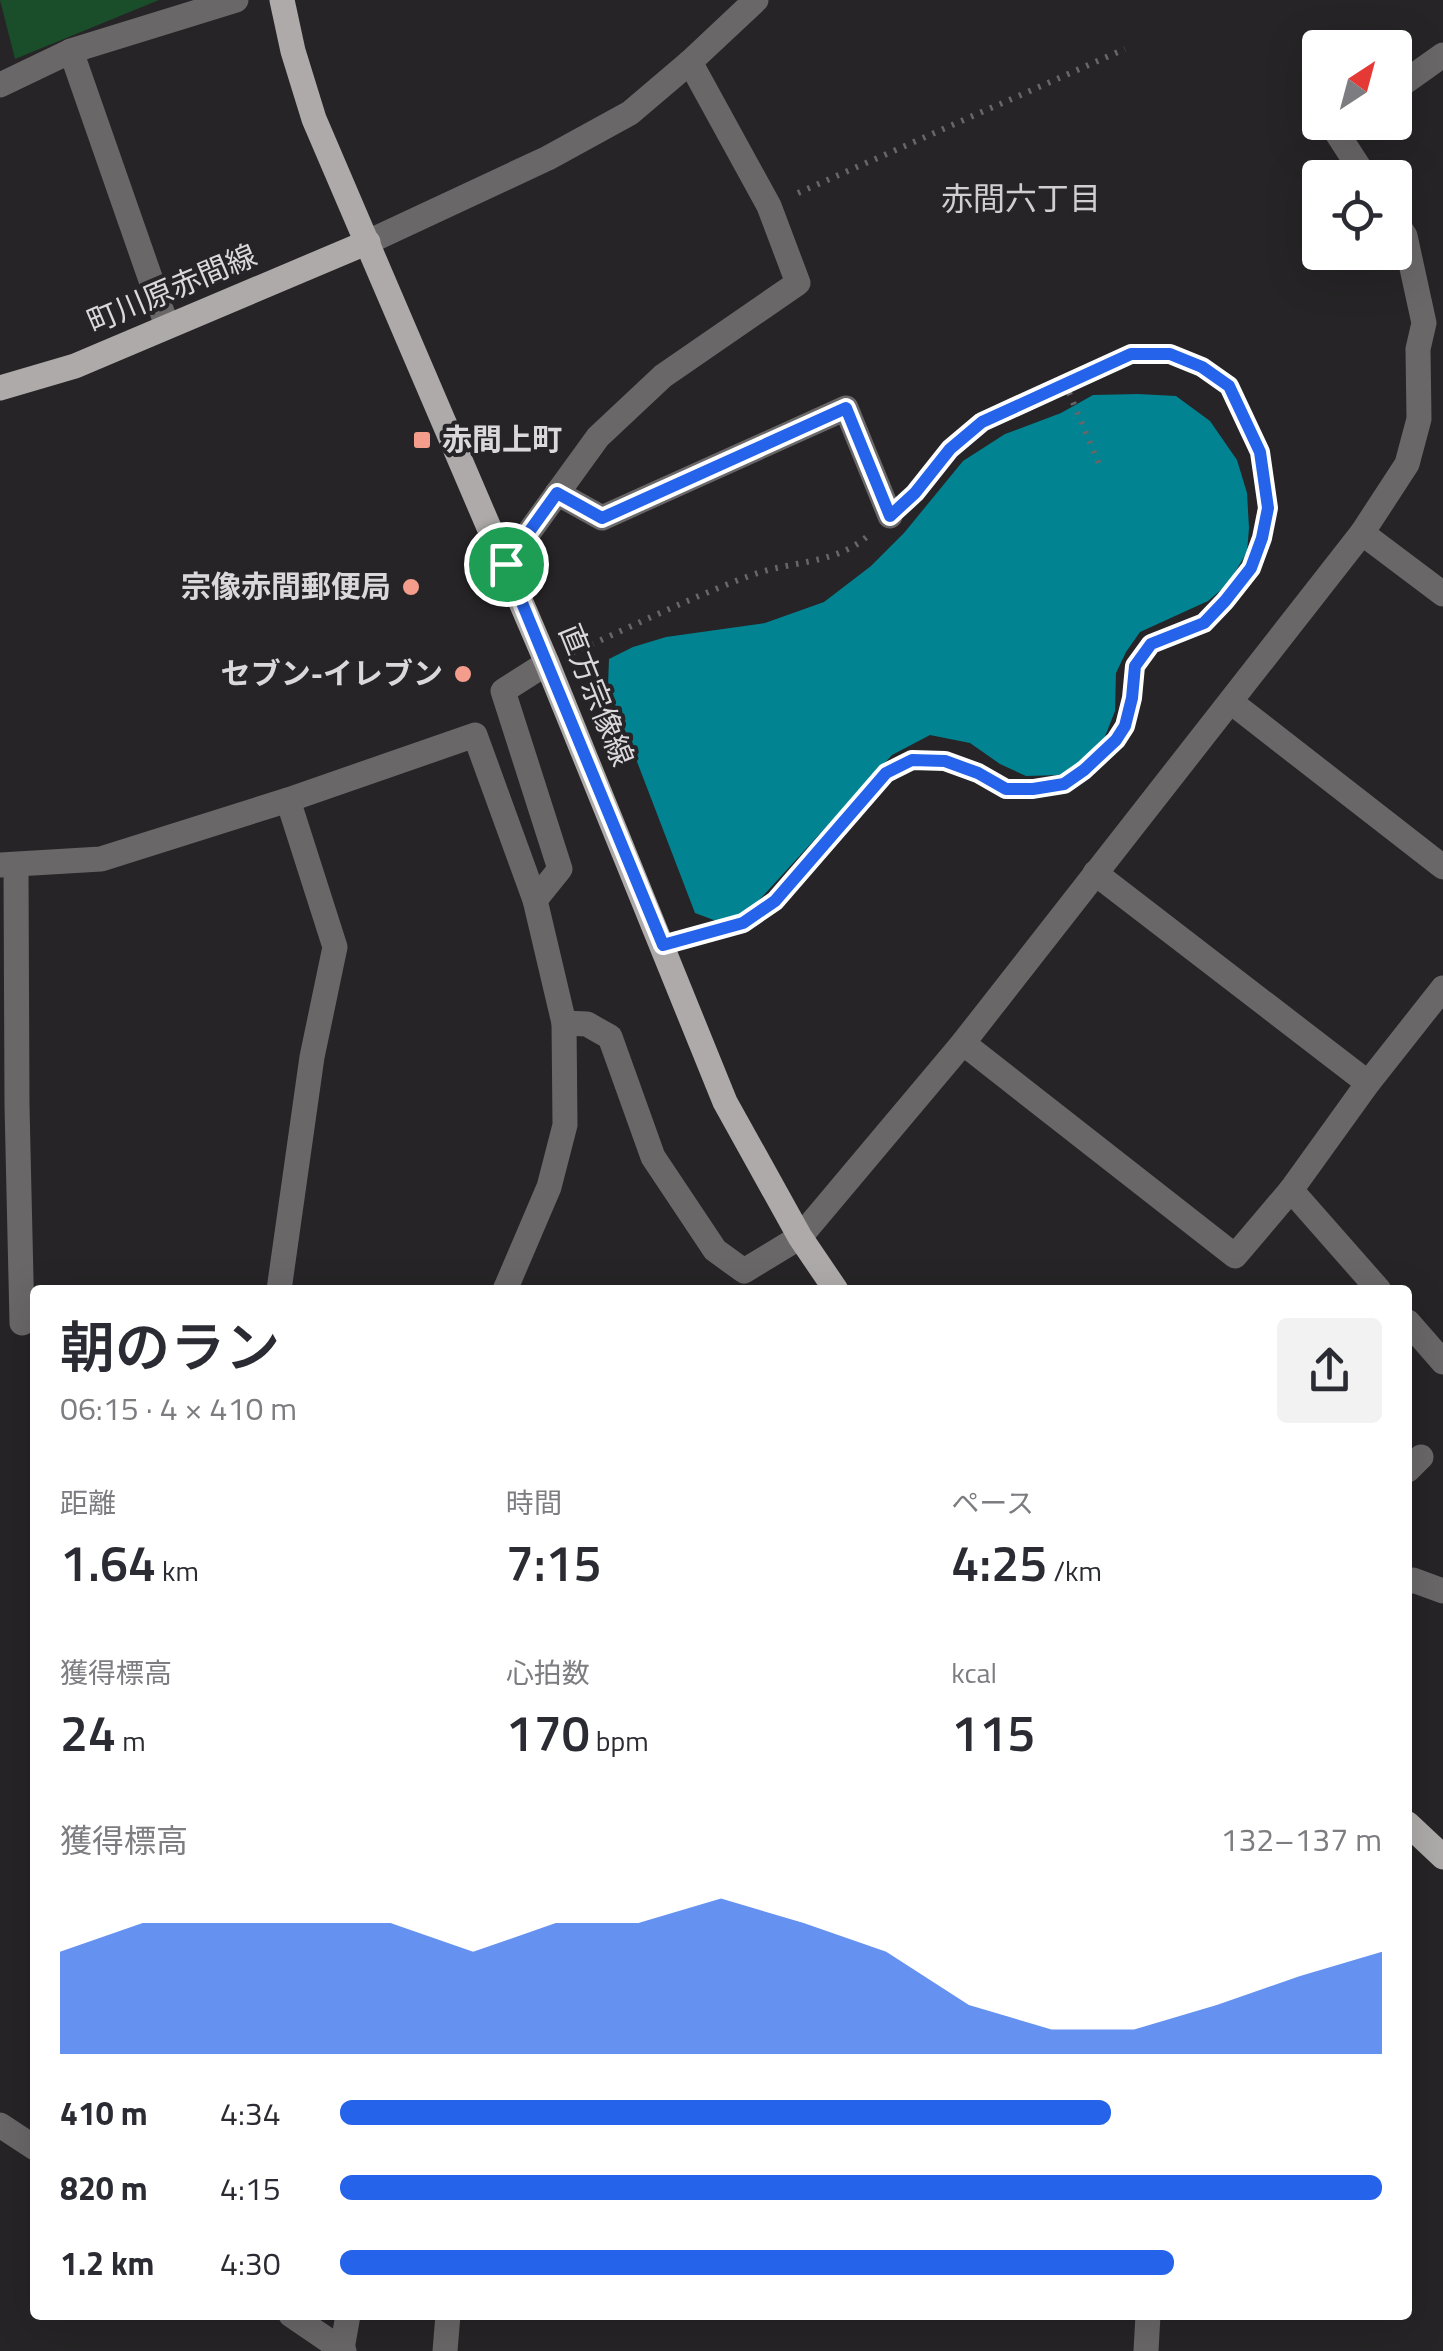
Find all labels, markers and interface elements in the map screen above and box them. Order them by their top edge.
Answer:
north arrow [1302,30,1412,140]
map controls [1302,30,1412,270]
button: locate [1302,160,1412,270]
district label: 赤間六丁目 [941,174,1101,222]
street label: 町川原赤間線 [80,232,263,344]
place label: 赤間上町 [442,416,562,462]
marker: 赤間上町 [411,429,433,451]
pin [464,522,549,607]
icon: arrive [479,537,534,592]
place label: 宗像赤間郵便局 [181,563,391,609]
marker: 宗像赤間郵便局 [400,576,422,598]
street label: 直方宗像線 [548,616,646,773]
place label: セブン-イレブン [221,650,443,696]
marker: セブン-イレブン [452,663,474,685]
text: 朝のラン [60,1305,280,1388]
button: share [1277,1318,1382,1423]
text: 06:15 · 4 × 410 m [60,1384,297,1432]
text: 距離 [60,1481,116,1524]
text: 時間 [506,1481,562,1524]
text: ペース [951,1481,1034,1524]
text: 1.64 [60,1524,156,1600]
text: 7:15 [506,1524,602,1600]
text: 4:25 [951,1524,1047,1600]
text: km [156,1549,199,1592]
text: /km [1047,1549,1102,1592]
text: 獲得標高 [60,1651,172,1694]
text: 心拍数 [506,1651,590,1694]
text: kcal [951,1651,997,1694]
text: 24 [60,1694,116,1770]
text: 170 [506,1694,590,1770]
text: 115 [951,1694,1035,1770]
text: m [116,1719,146,1762]
text: bpm [590,1719,649,1762]
text: 132–137 m [1220,1815,1382,1863]
text: 獲得標高 [60,1816,188,1864]
text: 410 m [60,2089,148,2137]
text: 4:34 [220,2089,281,2137]
text: 820 m [60,2164,148,2212]
text: 4:15 [220,2164,281,2212]
text: 1.2 km [60,2239,154,2287]
text: 4:30 [220,2239,281,2287]

